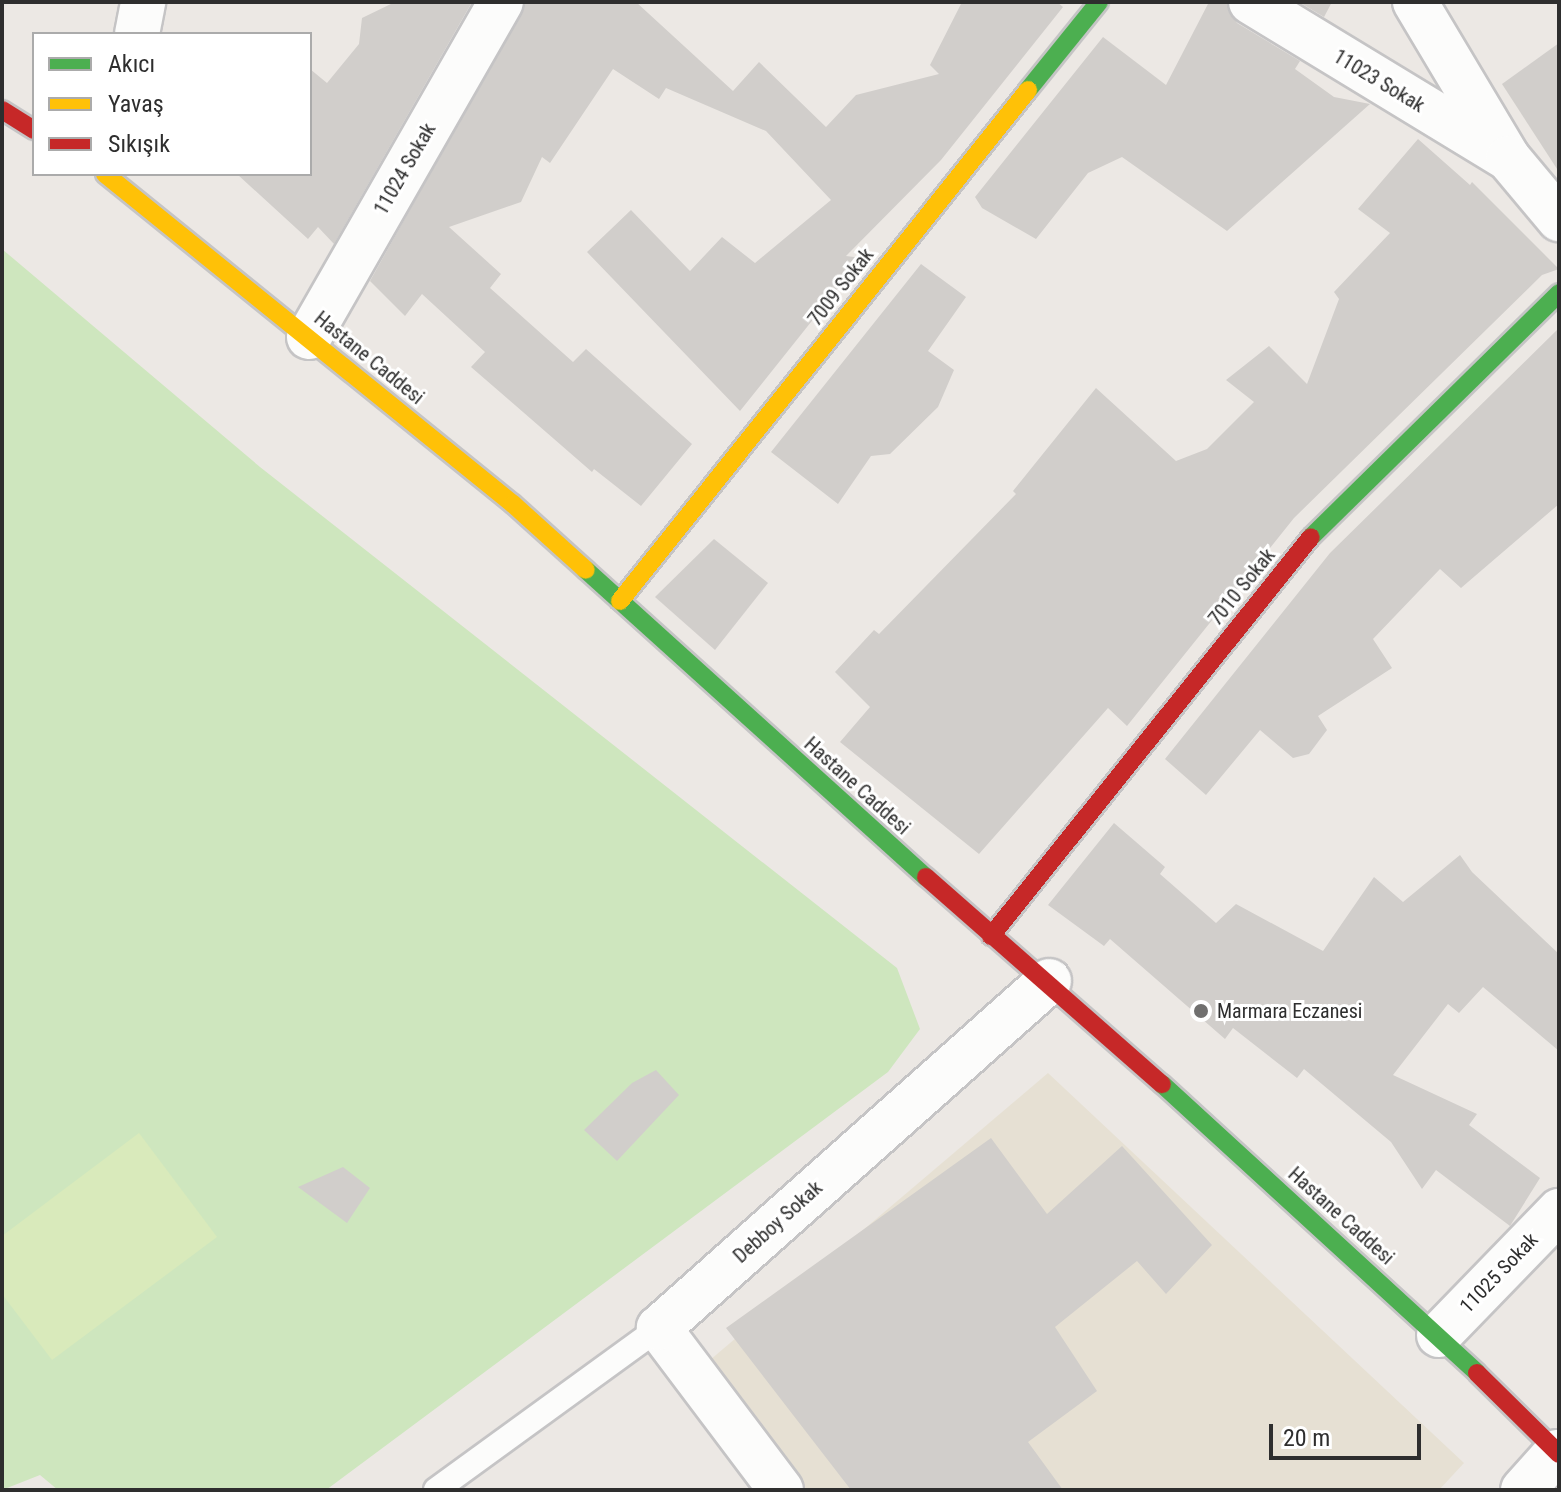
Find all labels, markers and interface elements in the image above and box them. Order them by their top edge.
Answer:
legend [32,32,312,176]
street label: 11023 Sokak [1329,44,1429,118]
text: Akıcı [108,50,155,78]
text: Yavaş [108,90,164,118]
street label: 11024 Sokak [369,119,441,219]
text: Sıkışık [108,130,170,158]
street label: 7009 Sokak [803,243,879,331]
street label: Hastane Caddesi [309,306,429,410]
street label: 7010 Sokak [1204,544,1280,630]
street label: Hastane Caddesi [799,732,915,840]
place label: Marmara Eczanesi [1217,999,1362,1023]
marker: Marmara Eczanesi [1192,1002,1210,1020]
street label: Hastane Caddesi [1283,1162,1399,1270]
street label: Debboy Sokak [729,1176,827,1268]
street label: 11025 Sokak [1455,1228,1543,1318]
scale bar [1273,1408,1425,1458]
text: 20 m [1283,1424,1330,1452]

